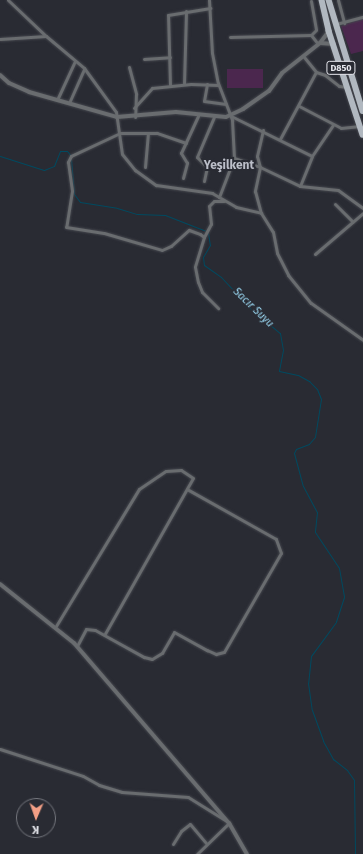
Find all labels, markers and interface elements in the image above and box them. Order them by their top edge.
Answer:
road number: D850 [326,61,356,75]
district label: Yeşilkent [204,159,254,173]
water label: Sacır Suyu [230,285,276,331]
north arrow [16,798,56,838]
text: K [32,823,39,836]

